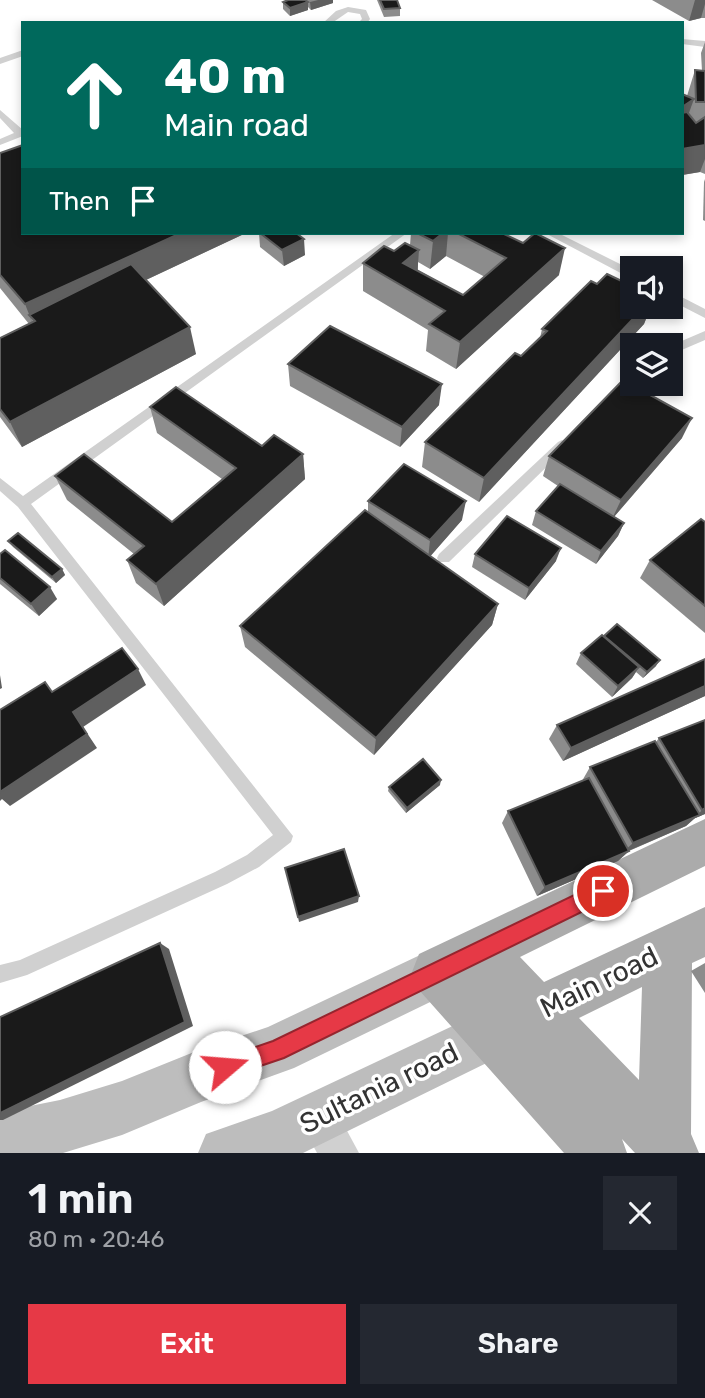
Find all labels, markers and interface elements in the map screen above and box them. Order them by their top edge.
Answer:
text: 40 m [164,47,286,105]
icon: ahead [49,49,140,140]
text: Main road [164,106,309,144]
icon: arrive [124,182,162,220]
text: Then [49,186,110,217]
map controls [620,256,683,396]
button: sound [620,256,683,319]
button: layers [620,333,683,396]
pin [573,861,633,921]
icon: arrive [584,872,622,910]
street label: Main road [535,939,663,1025]
position arrow [188,1030,262,1104]
street label: Sultania road [294,1035,464,1141]
text: 1 min [28,1174,134,1224]
button: close [603,1176,677,1250]
text: 80 m · 20:46 [28,1225,164,1253]
button: Exit [28,1304,346,1384]
button: Share [360,1304,677,1384]

